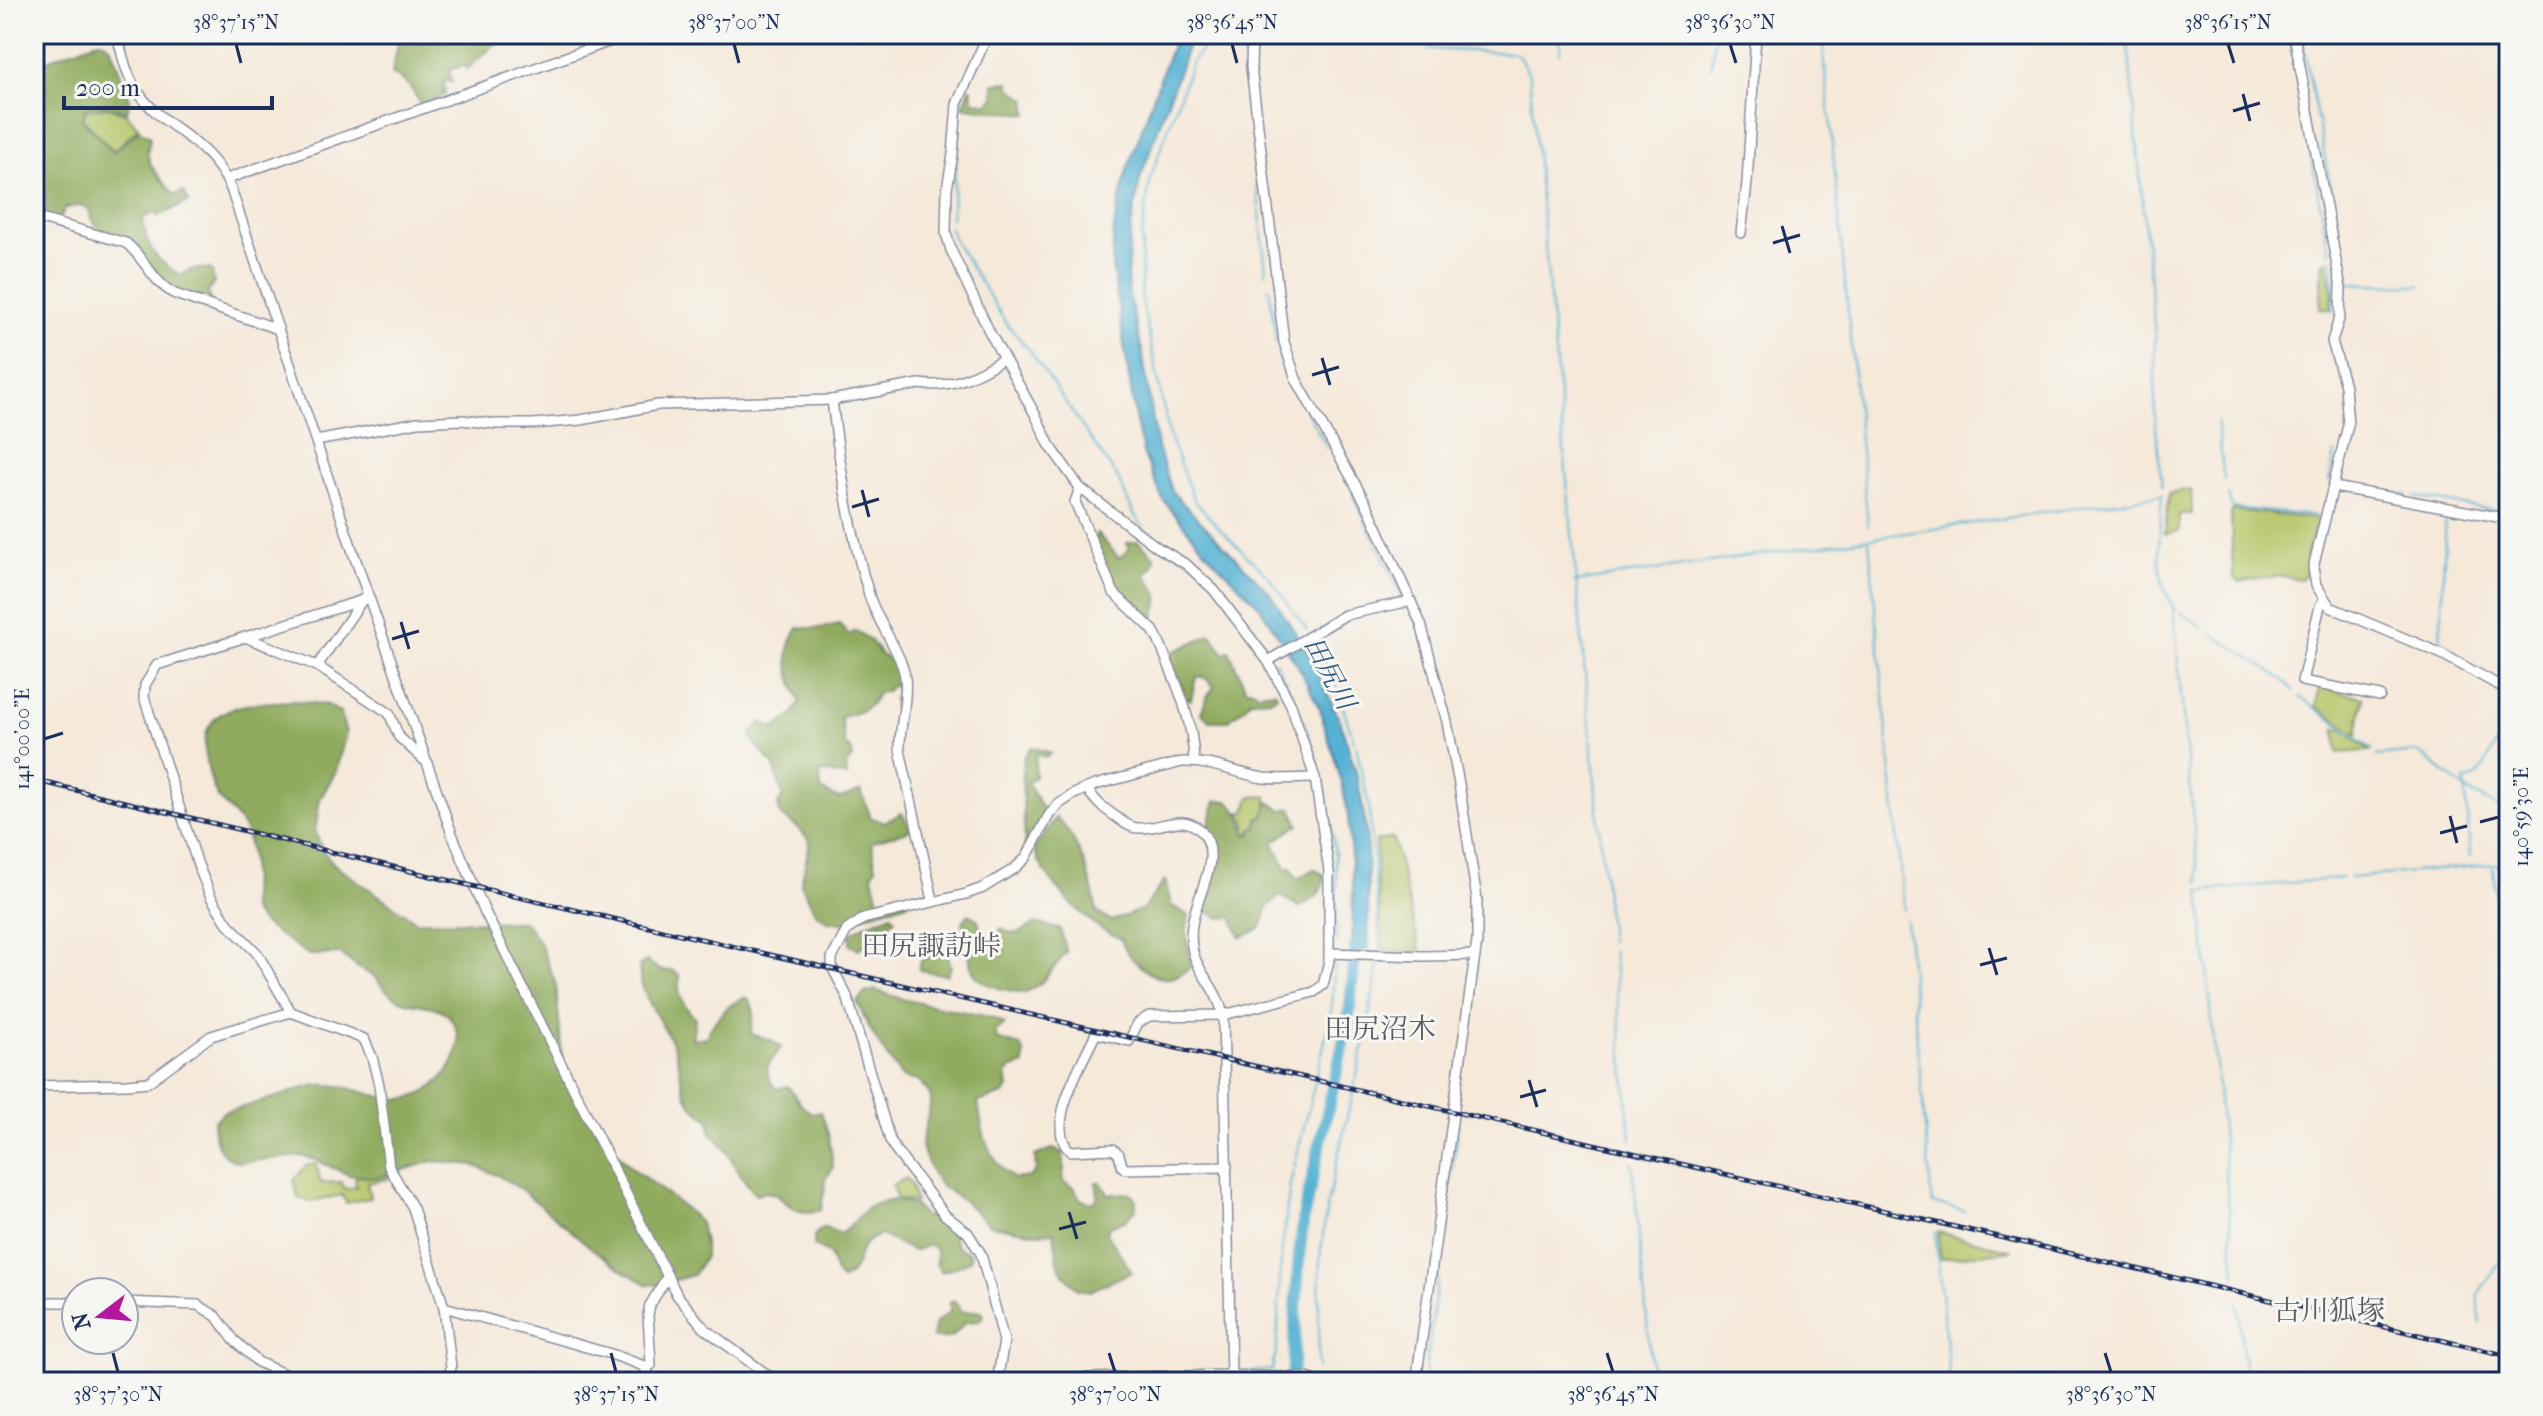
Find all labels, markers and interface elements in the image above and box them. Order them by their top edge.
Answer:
text: 38°37'15"N [193,11,279,34]
text: 38°37'00"N [688,11,780,34]
text: 38°36'45"N [1186,11,1278,34]
text: 38°36'30"N [1684,11,1776,34]
text: 38°36'15"N [2184,11,2272,34]
scale bar [64,60,272,110]
text: 200 m [76,74,140,102]
water label: 田尻川 [1298,632,1363,718]
text: 141°00'00"E [11,688,34,790]
text: 140°59'30"E [2510,767,2533,867]
district label: 田尻諏訪峠 [861,929,1001,962]
district label: 田尻沼木 [1324,1012,1436,1045]
north arrow [60,1276,140,1356]
district label: 古川狐塚 [2273,1294,2385,1327]
text: N [67,1309,97,1333]
text: 38°37'30"N [73,1383,163,1406]
text: 38°37'15"N [573,1383,659,1406]
text: 38°37'00"N [1069,1383,1161,1406]
text: 38°36'45"N [1567,1383,1659,1406]
text: 38°36'30"N [2065,1383,2157,1406]

